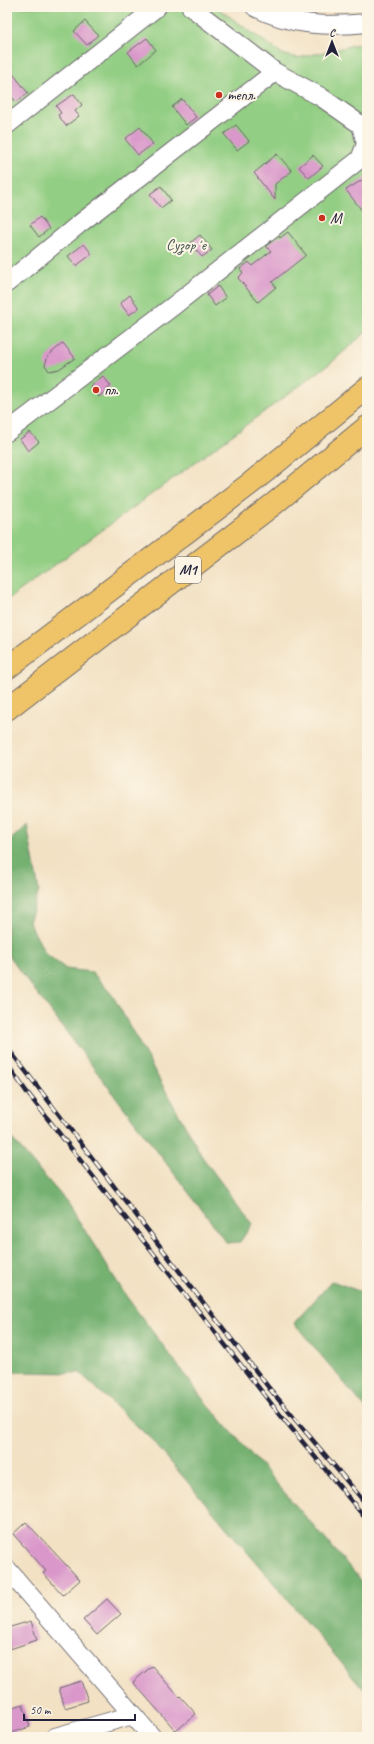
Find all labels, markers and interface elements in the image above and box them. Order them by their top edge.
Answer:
north arrow [312,22,352,62]
text: С [329,25,336,39]
place label: тепл. [227,85,256,105]
marker: тепл. [214,90,224,100]
place label: М [330,208,343,228]
marker: М [317,213,327,223]
park label: Сузорʼе [166,235,208,255]
place label: пл. [104,380,119,400]
marker: пл. [91,385,101,395]
road number: М1 [175,557,201,583]
scale bar [24,1696,135,1722]
text: 50 m [30,1702,52,1718]

